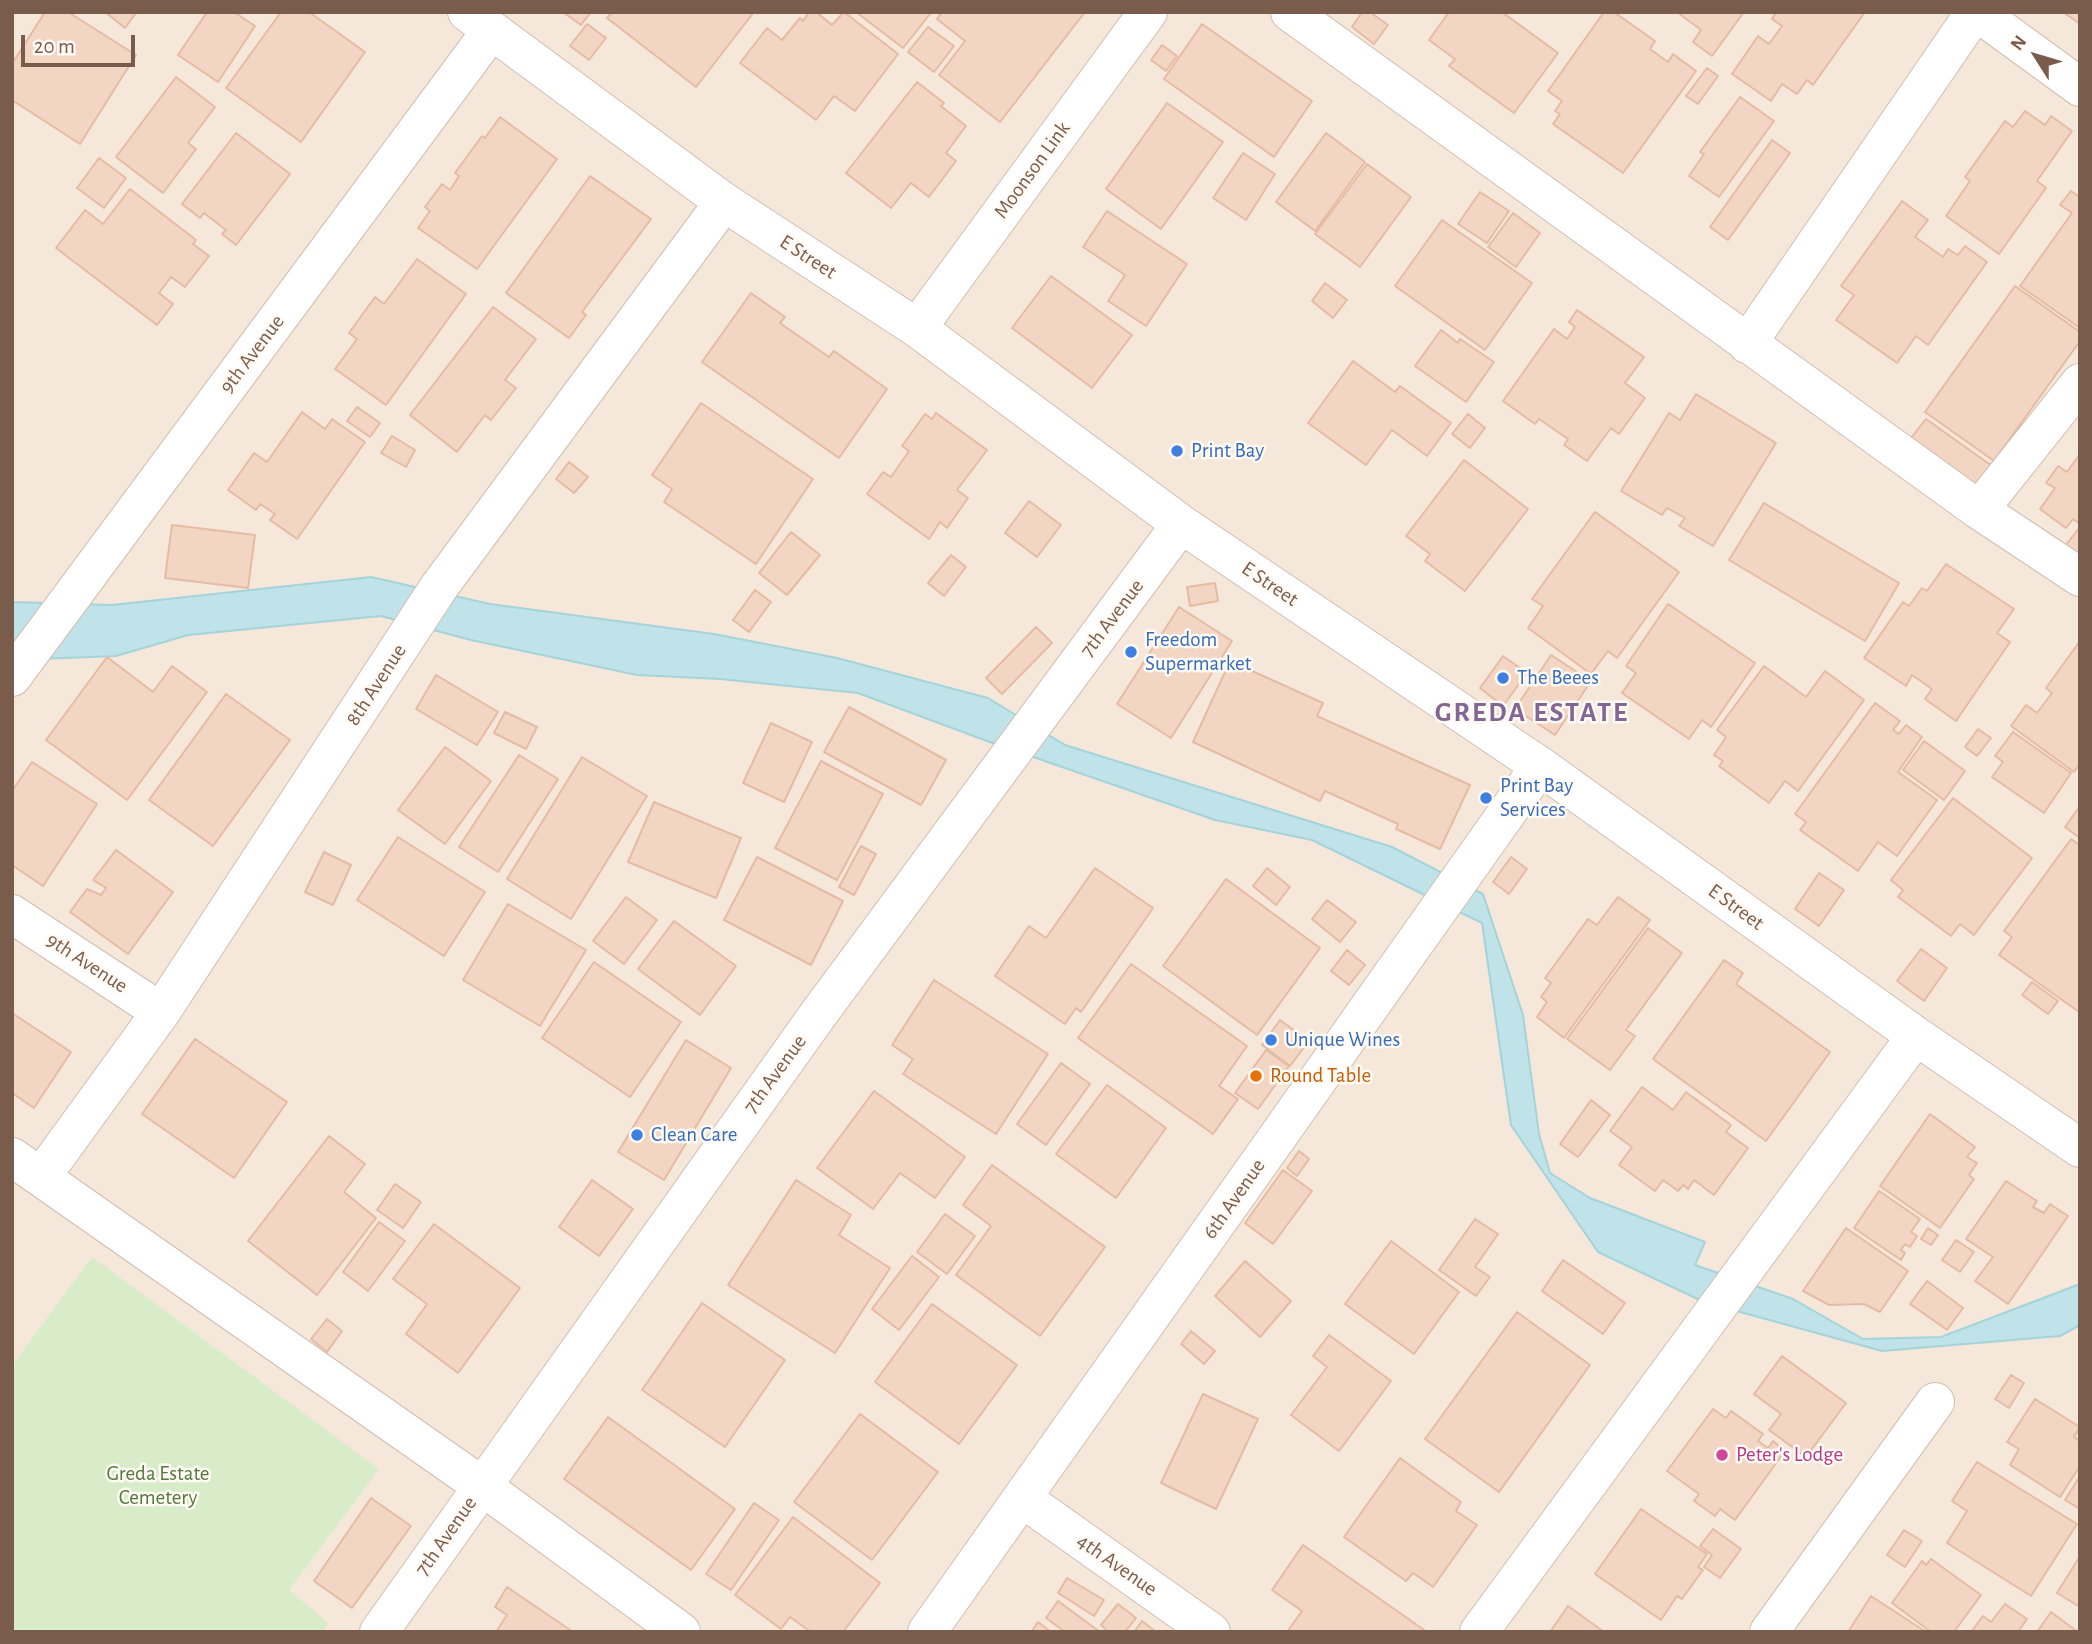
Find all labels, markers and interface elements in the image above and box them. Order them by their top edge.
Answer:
scale bar [24,21,138,65]
north arrow [2001,21,2071,91]
text: N [2007,32,2030,54]
text: 20 m [34,36,75,57]
street label: Moonson Link [988,117,1076,223]
street label: E Street [775,229,841,285]
street label: 9th Avenue [214,310,290,398]
place label: Print Bay [1191,438,1264,464]
marker: Print Bay [1169,443,1185,459]
street label: E Street [1237,556,1303,612]
street label: 7th Avenue [1075,574,1149,662]
place label: Freedom Supermarket [1145,627,1251,677]
street label: 8th Avenue [340,639,412,731]
marker: Freedom Supermarket [1123,644,1139,660]
place label: The Beees [1517,665,1599,691]
marker: The Beees [1495,670,1511,686]
district label: GREDA ESTATE [1436,696,1628,730]
place label: Print Bay Services [1500,773,1573,823]
marker: Print Bay Services [1478,790,1494,806]
street label: E Street [1703,878,1769,936]
street label: 9th Avenue [41,927,133,999]
place label: Unique Wines [1285,1027,1400,1053]
street label: 7th Avenue [738,1030,812,1118]
marker: Unique Wines [1263,1032,1279,1048]
place label: Round Table [1270,1063,1371,1089]
marker: Round Table [1248,1068,1264,1084]
place label: Clean Care [651,1122,737,1148]
marker: Clean Care [629,1127,645,1143]
street label: 6th Avenue [1197,1154,1271,1244]
place label: Peter's Lodge [1736,1442,1843,1468]
marker: Peter's Lodge [1714,1447,1730,1463]
park label: Greda Estate Cemetery [106,1461,210,1511]
street label: 7th Avenue [410,1491,482,1581]
street label: 4th Avenue [1072,1528,1162,1602]

